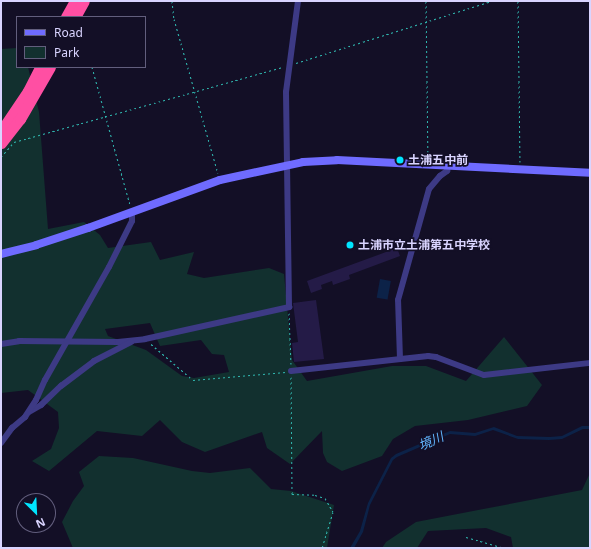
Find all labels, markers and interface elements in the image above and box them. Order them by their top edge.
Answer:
legend [16,16,146,68]
text: Road [54,24,83,41]
text: Park [54,44,79,61]
place label: 土浦五中前 [408,153,468,167]
marker: 土浦五中前 [395,155,405,165]
place label: 土浦市立土浦第五中学校 [358,238,490,252]
marker: 土浦市立土浦第五中学校 [345,240,355,250]
water label: 境川 [416,429,446,453]
north arrow [16,493,56,533]
text: N [34,515,48,532]

